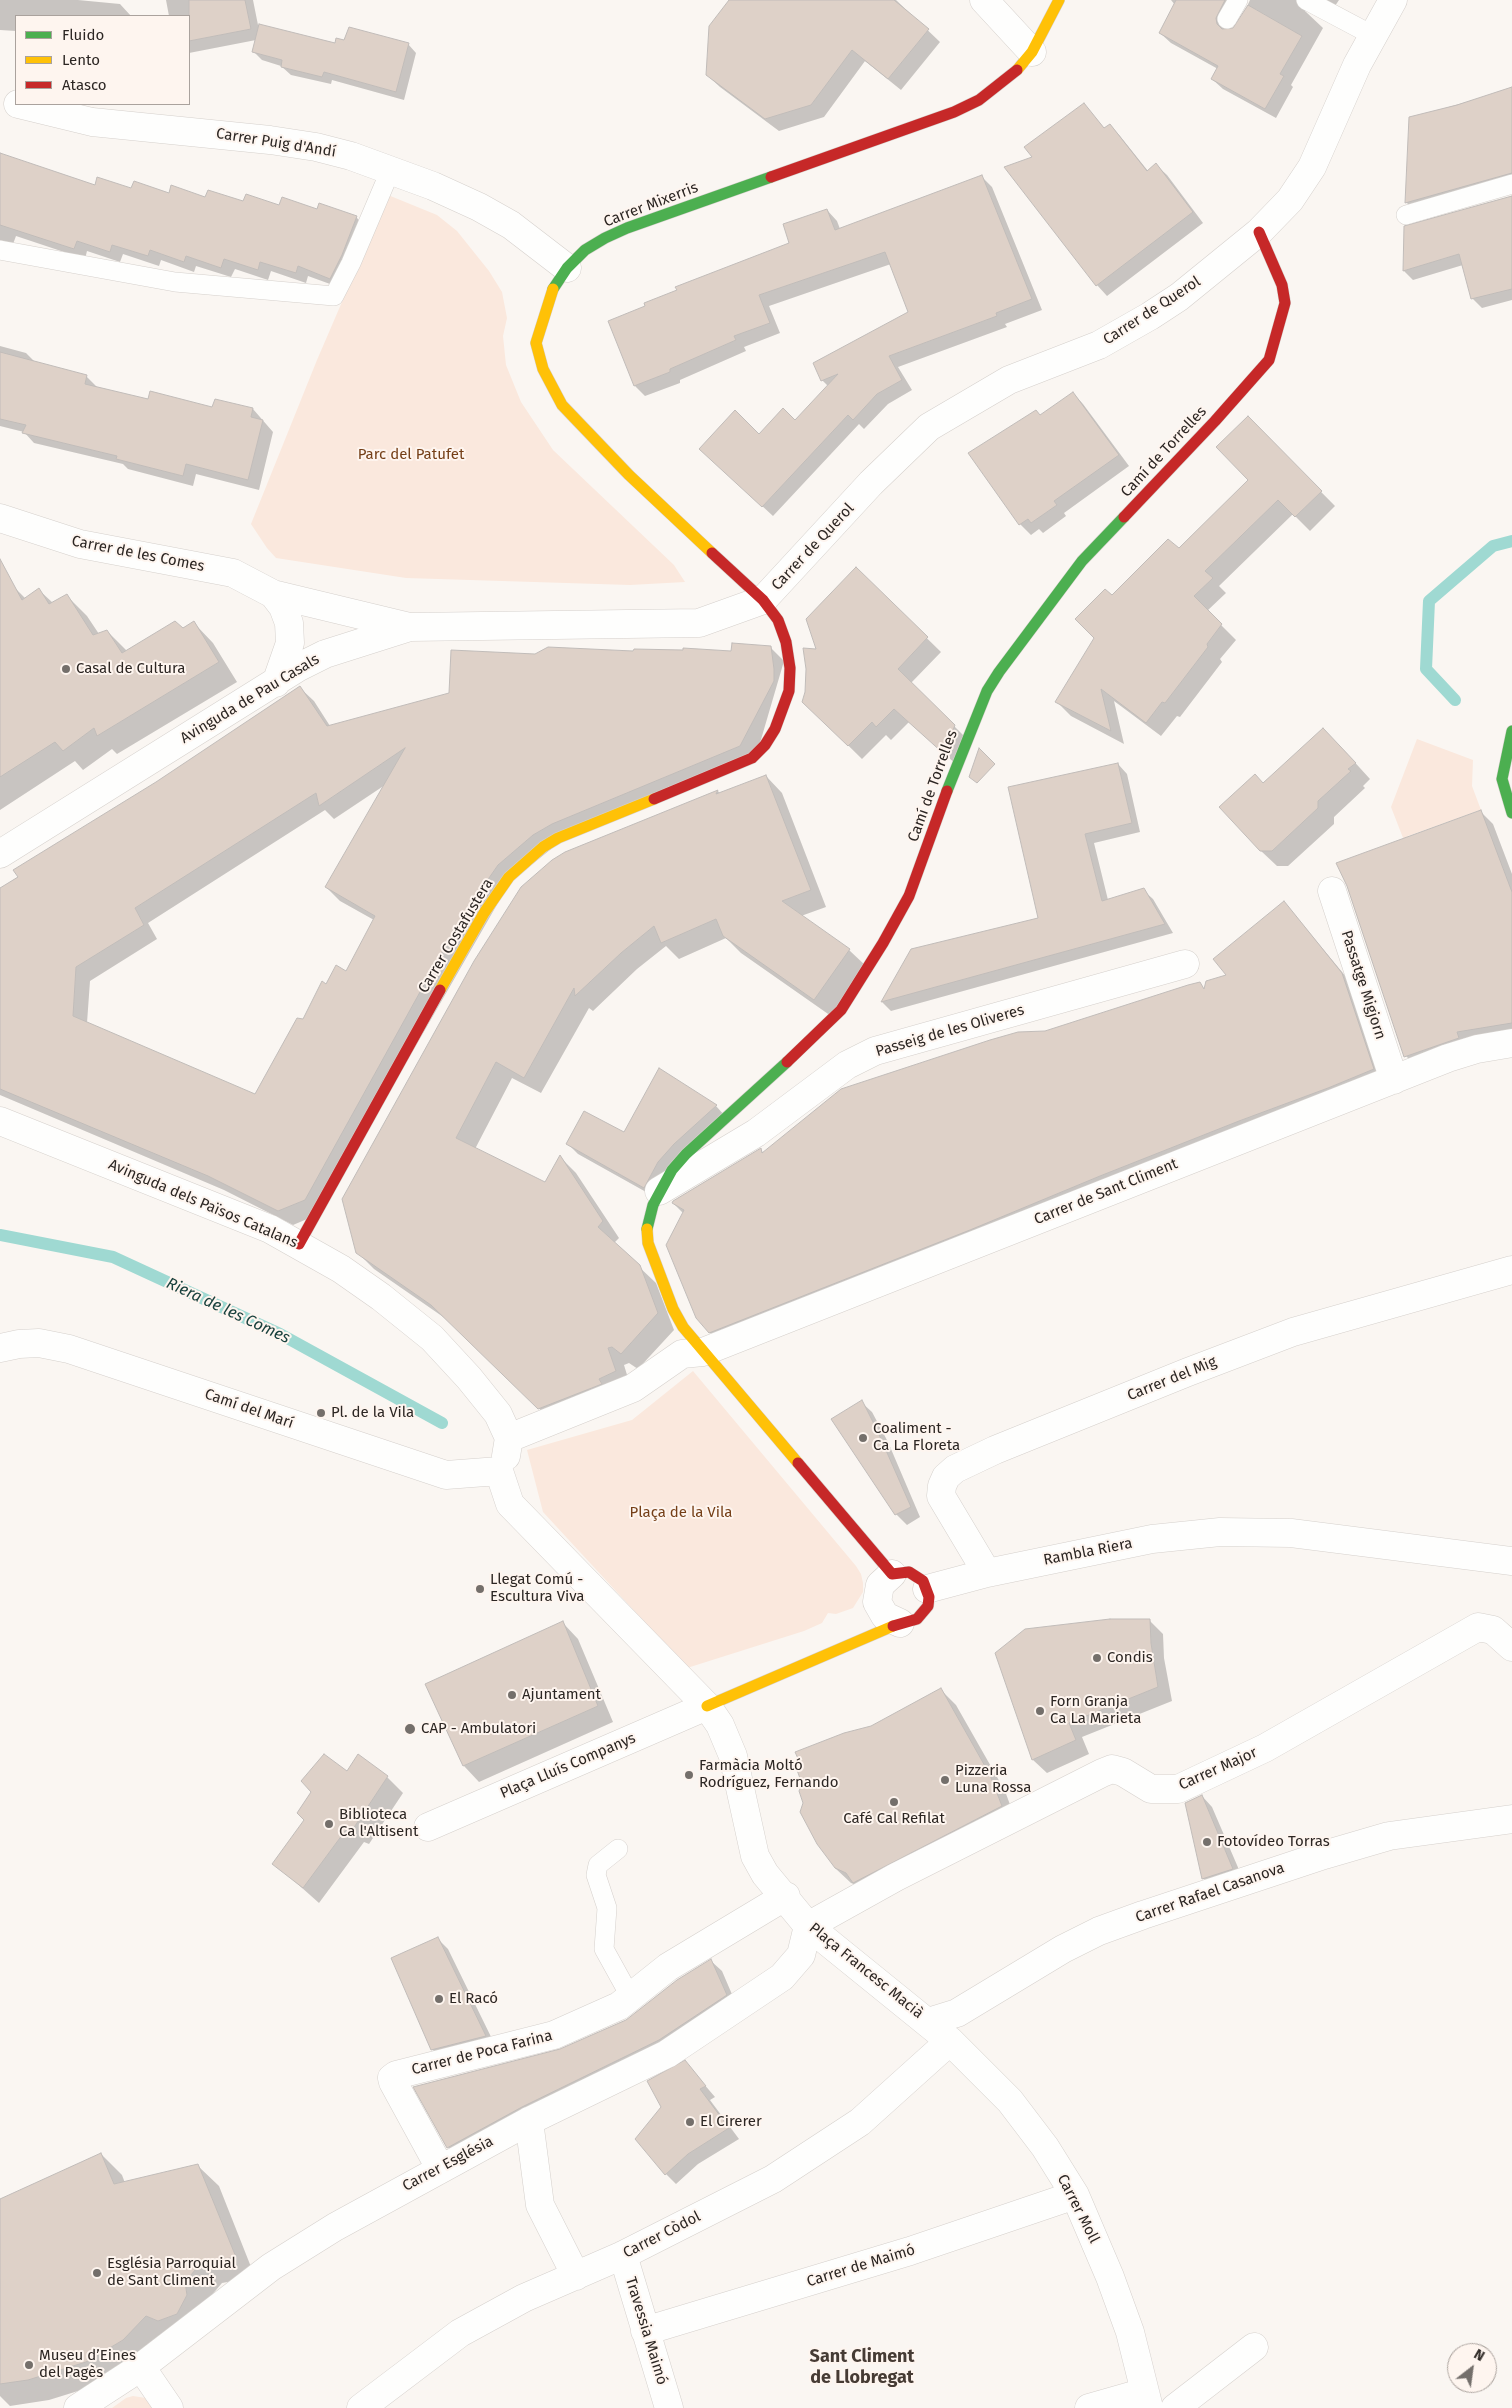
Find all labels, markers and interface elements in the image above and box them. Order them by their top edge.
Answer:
legend [15,15,190,105]
text: Fluido [62,26,104,44]
text: Lento [62,51,100,69]
text: Atasco [62,76,107,94]
street label: Carrer Puig d'Andí [215,125,337,161]
street label: Carrer Mixerris [601,179,701,231]
street label: Carrer de Querol [1100,273,1204,349]
street label: Camí de Torrelles [1117,403,1211,501]
park label: Parc del Patufet [358,446,464,464]
street label: Carrer de Querol [768,500,858,594]
street label: Carrer de les Comes [70,532,206,576]
street label: Avinguda de Pau Casals [177,650,323,748]
place label: Casal de Cultura [76,660,185,678]
marker: Casal de Cultura [60,663,72,675]
street label: Camí de Torrelles [904,728,962,844]
street label: Carrer Costafustera [415,875,497,997]
street label: Passatge Migjorn [1337,928,1389,1042]
street label: Passeig de les Oliveres [874,1001,1026,1061]
street label: Carrer de Sant Climent [1032,1155,1180,1229]
street label: Avinguda dels Països Catalans [106,1156,300,1252]
water label: Riera de les Comes [163,1274,293,1348]
street label: Carrer del Mig [1125,1353,1219,1405]
street label: Camí del Marí [202,1385,296,1433]
place label: Pl. de la Vila [331,1404,414,1422]
marker: Pl. de la Vila [315,1407,327,1419]
place label: Coaliment - Ca La Floreta [873,1420,960,1455]
marker: Coaliment - Ca La Floreta [857,1432,869,1444]
park label: Plaça de la Vila [630,1504,732,1522]
street label: Rambla Riera [1042,1535,1134,1569]
place label: Llegat Comú - Escultura Viva [490,1571,585,1606]
marker: Llegat Comú - Escultura Viva [474,1583,486,1595]
place label: Condis [1107,1649,1153,1667]
marker: Condis [1091,1652,1103,1664]
place label: Ajuntament [522,1686,601,1704]
marker: Ajuntament [506,1689,518,1701]
place label: Forn Granja Ca La Marieta [1050,1693,1141,1728]
marker: Forn Granja Ca La Marieta [1034,1705,1046,1717]
place label: CAP - Ambulatori [421,1720,536,1738]
marker: CAP - Ambulatori [403,1722,417,1736]
street label: Plaça Lluís Companys [498,1729,638,1803]
street label: Carrer Major [1176,1744,1260,1794]
place label: Farmàcia Moltó Rodríguez, Fernando [699,1757,838,1792]
place label: Pizzeria Luna Rossa [955,1762,1031,1797]
marker: Farmàcia Moltó Rodríguez, Fernando [683,1769,695,1781]
marker: Pizzeria Luna Rossa [939,1774,951,1786]
marker: Café Cal Refilat [888,1796,900,1808]
place label: Biblioteca Ca l'Altisent [339,1806,418,1841]
place label: Café Cal Refilat [843,1810,945,1828]
marker: Biblioteca Ca l'Altisent [323,1818,335,1830]
place label: Fotovídeo Torras [1217,1833,1330,1851]
marker: Fotovídeo Torras [1201,1836,1213,1848]
street label: Carrer Rafael Casanova [1133,1859,1287,1927]
street label: Plaça Francesc Macià [805,1919,927,2023]
place label: El Racó [449,1990,498,2008]
marker: El Racó [433,1993,445,2005]
street label: Carrer de Poca Farina [410,2027,554,2079]
place label: El Cirerer [700,2113,762,2131]
marker: El Cirerer [684,2116,696,2128]
street label: Carrer Església [400,2133,496,2195]
street label: Carrer Moll [1053,2172,1103,2246]
street label: Carrer Còdol [620,2208,704,2262]
street label: Carrer de Maimó [805,2241,917,2291]
place label: Església Parroquial de Sant Climent [107,2255,236,2290]
marker: Església Parroquial de Sant Climent [91,2267,103,2279]
street label: Travessia Maimó [621,2275,671,2387]
north arrow [1447,2343,1497,2393]
district label: Sant Climent de Llobregat [810,2346,914,2388]
text: N [1471,2346,1488,2365]
place label: Museu d’Eines del Pagès [39,2347,136,2382]
marker: Museu d’Eines del Pagès [23,2359,35,2371]

